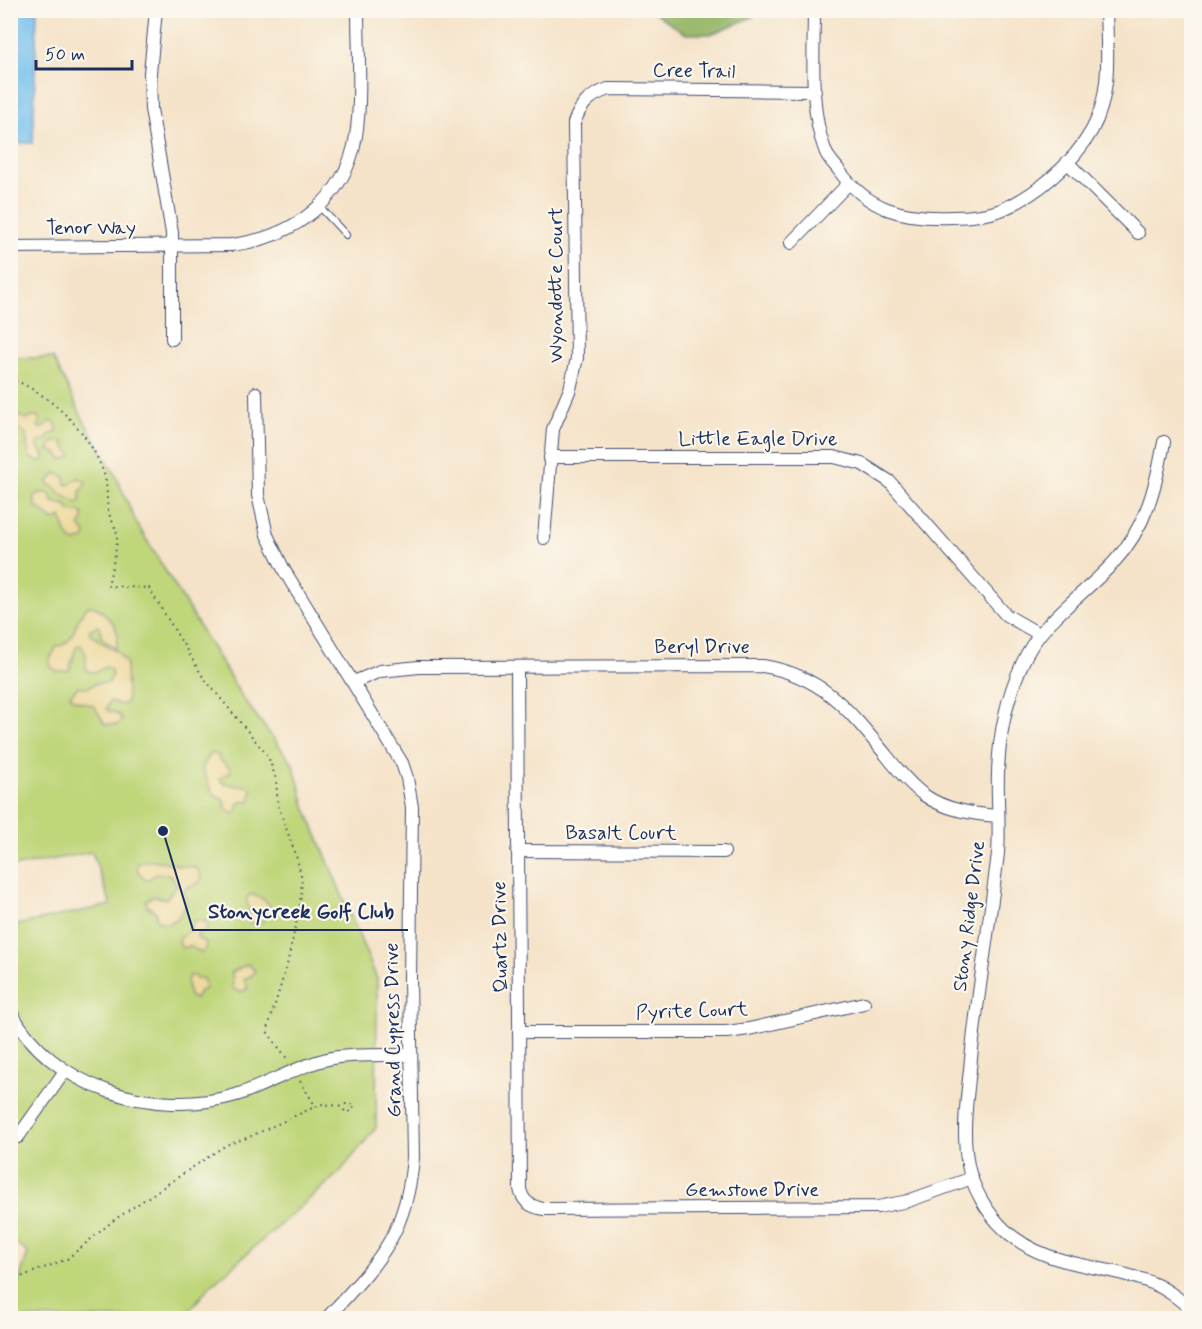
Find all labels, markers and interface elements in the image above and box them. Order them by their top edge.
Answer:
scale bar [36,33,132,71]
text: 50 m [45,43,85,67]
street label: Cree Trail [652,57,736,86]
street label: Wyondotte Court [543,207,570,363]
street label: Tenor Way [46,215,136,242]
street label: Little Eagle Drive [679,426,837,453]
street label: Beryl Drive [654,634,750,661]
street label: Basalt Court [565,820,677,847]
street label: Stony Ridge Drive [947,839,992,993]
street label: Quartz Drive [486,881,515,993]
callout: Stonycreek Golf Club [193,891,408,930]
text: Stonycreek Golf Club [208,898,394,926]
street label: Grand Cypress Drive [378,942,409,1118]
street label: Pyrite Court [635,996,749,1027]
street label: Gemstone Drive [685,1177,819,1204]

